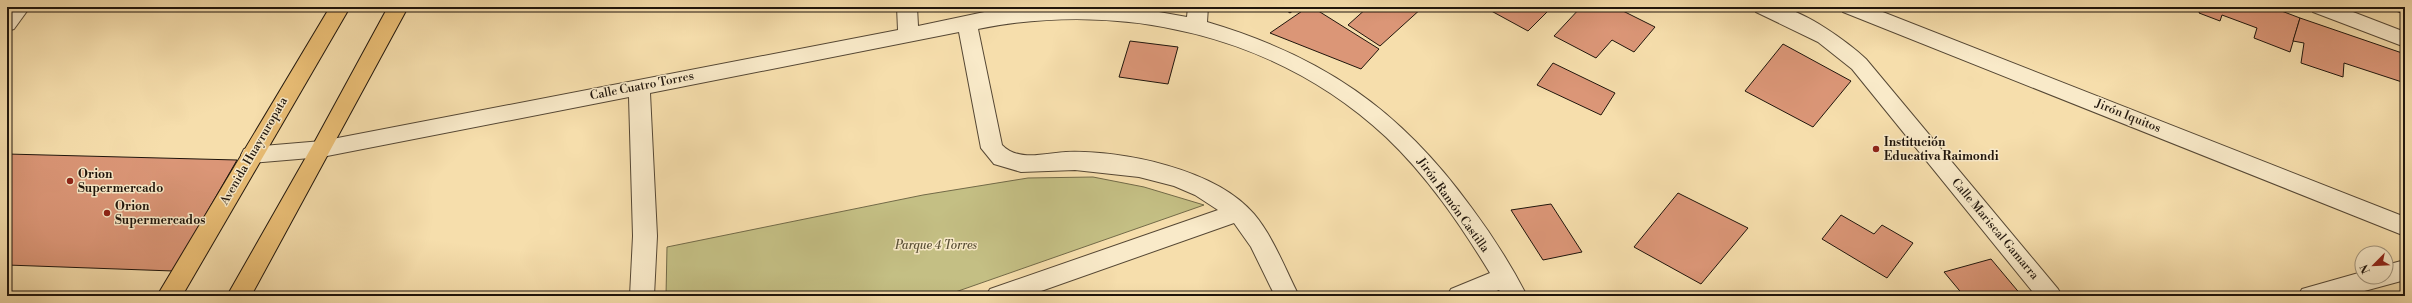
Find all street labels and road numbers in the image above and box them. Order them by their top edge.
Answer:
street label: Calle Cuatro Torres [589,69,695,103]
street label: Avenida Huayruropata [217,94,291,208]
street label: Jirón Iquitos [2092,96,2163,136]
street label: Jirón Ramón Castilla [1413,154,1493,256]
street label: Calle Mariscal Gamarra [1948,175,2042,283]

